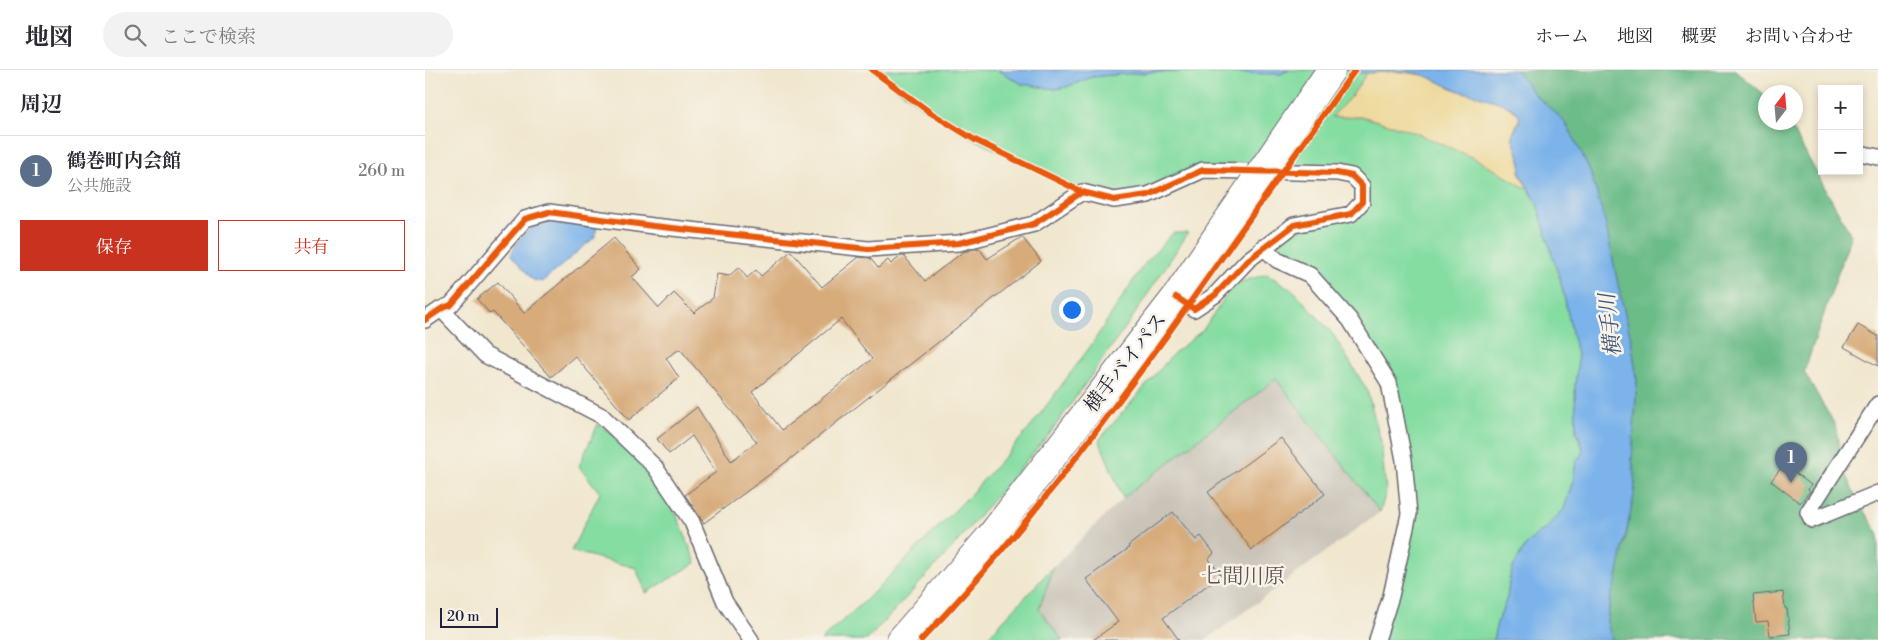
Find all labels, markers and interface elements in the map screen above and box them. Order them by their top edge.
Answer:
search box [103,12,453,57]
icon: search [121,21,149,49]
text: 地図 [25,23,73,53]
text: ここで検索 [161,25,256,49]
text: ホーム [1535,25,1589,48]
text: 地図 [1617,25,1653,48]
text: 概要 [1681,25,1717,48]
text: お問い合わせ [1745,25,1853,48]
north arrow [1758,85,1803,130]
map controls [1818,85,1863,175]
button: + [1818,85,1863,130]
text: 周辺 [20,92,62,118]
button: − [1818,130,1863,175]
text: 鶴巻町内会館 [67,149,181,173]
text: 1 [32,161,40,181]
text: 260 m [358,161,405,181]
text: 公共施設 [67,176,131,196]
button: 保存 [20,220,208,271]
button: 共有 [218,220,405,271]
water label: 横手川 [1595,290,1627,358]
your location [1059,297,1085,323]
street label: 横手バイパス [1080,308,1173,418]
pin: 1 [1775,442,1807,483]
district label: 七間川原 [1201,564,1285,590]
scale bar [440,605,497,628]
text: 20 m [447,608,479,626]

